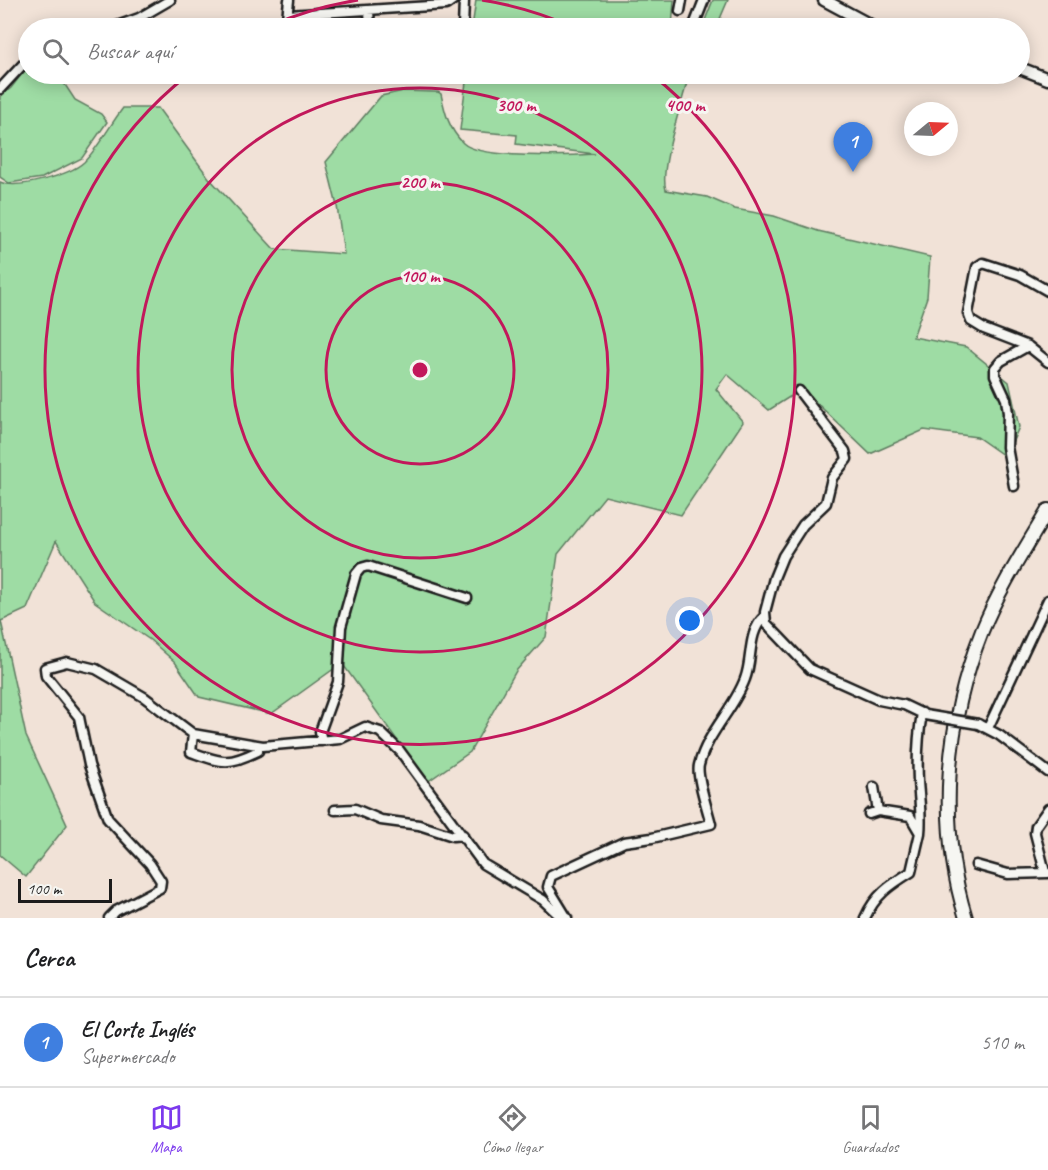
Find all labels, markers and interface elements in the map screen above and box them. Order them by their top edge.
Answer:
search box [18,18,1030,84]
icon: search [39,35,72,68]
text: Buscar aquí [87,37,173,65]
text: 300 m [497,94,537,116]
text: 400 m [666,94,706,116]
north arrow [904,102,958,156]
pin: 1 [834,122,872,172]
text: 200 m [401,171,441,193]
text: 100 m [401,265,441,287]
centre of rings [410,360,430,380]
your location [675,606,704,635]
scale bar [18,876,112,904]
text: 100 m [27,879,61,899]
text: Cerca [24,941,74,974]
text: El Corte Inglés [81,1016,194,1044]
text: 1 [39,1030,48,1055]
text: 510 m [981,1030,1024,1055]
text: Supermercado [81,1044,175,1069]
tab: Mapa [150,1101,183,1157]
tab: Cómo llegar [482,1101,543,1157]
tab: Guardados [842,1101,898,1157]

